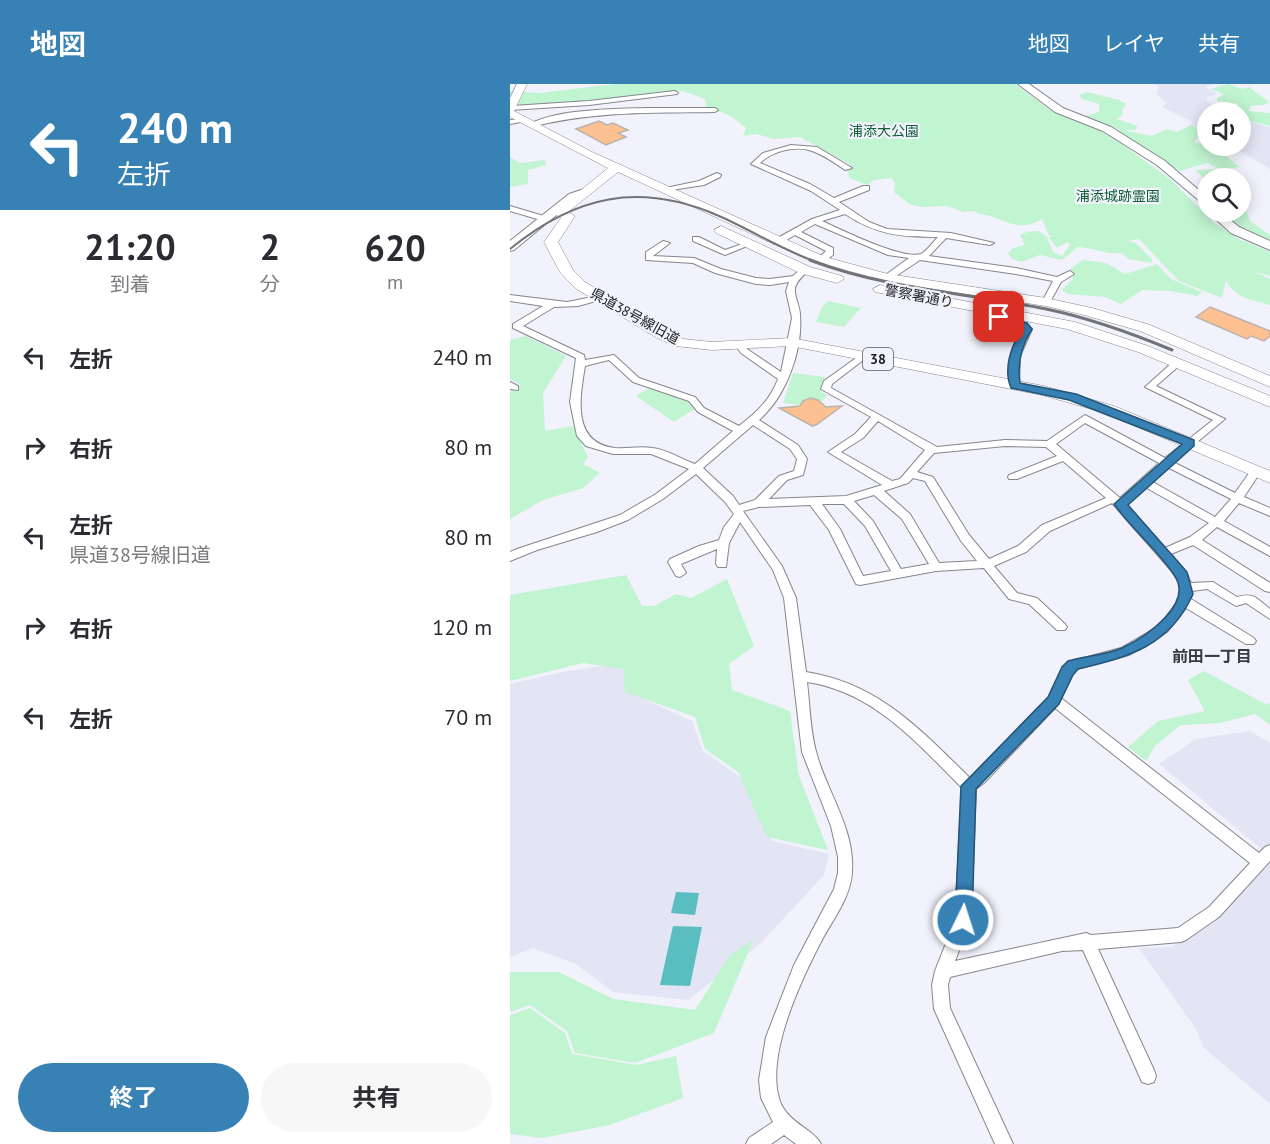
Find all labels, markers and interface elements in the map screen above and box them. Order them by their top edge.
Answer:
text: 地図 [30,25,86,62]
text: 地図 [1028,30,1070,57]
text: レイヤ [1103,30,1165,57]
text: 共有 [1198,30,1240,57]
text: 240 m [117,100,233,155]
map controls [1197,102,1251,222]
button: sound [1197,102,1251,156]
icon: left [18,108,96,186]
park label: 浦添大公園 [849,122,919,140]
text: 左折 [117,157,171,191]
button: search [1197,168,1251,222]
park label: 浦添城跡霊園 [1076,187,1160,205]
text: 21:20 [84,223,176,270]
text: 2 [260,223,280,270]
text: 620 [364,224,426,271]
text: m [387,269,403,295]
text: 到着 [110,271,150,297]
text: 分 [260,271,280,297]
street label: 警察署通り [883,280,955,312]
street label: 県道38号線旧道 [587,284,683,348]
pin [973,291,1024,342]
icon: arrive [982,300,1015,333]
icon: left [18,341,51,374]
text: 240 m [432,343,492,371]
text: 左折 [69,345,113,373]
road number: 38 [863,348,893,370]
icon: right [18,431,51,464]
text: 80 m [444,433,492,461]
text: 右折 [69,435,113,463]
text: 左折 [69,511,113,539]
icon: left [18,521,51,554]
text: 80 m [444,523,492,551]
text: 県道38号線旧道 [69,542,211,568]
icon: right [18,611,51,644]
text: 120 m [432,613,492,641]
text: 右折 [69,615,113,643]
district label: 前田一丁目 [1172,646,1252,666]
icon: left [18,701,51,734]
text: 70 m [444,703,492,731]
text: 左折 [69,705,113,733]
position arrow [931,888,995,952]
button: 終了 [18,1063,249,1132]
button: 共有 [261,1063,492,1132]

